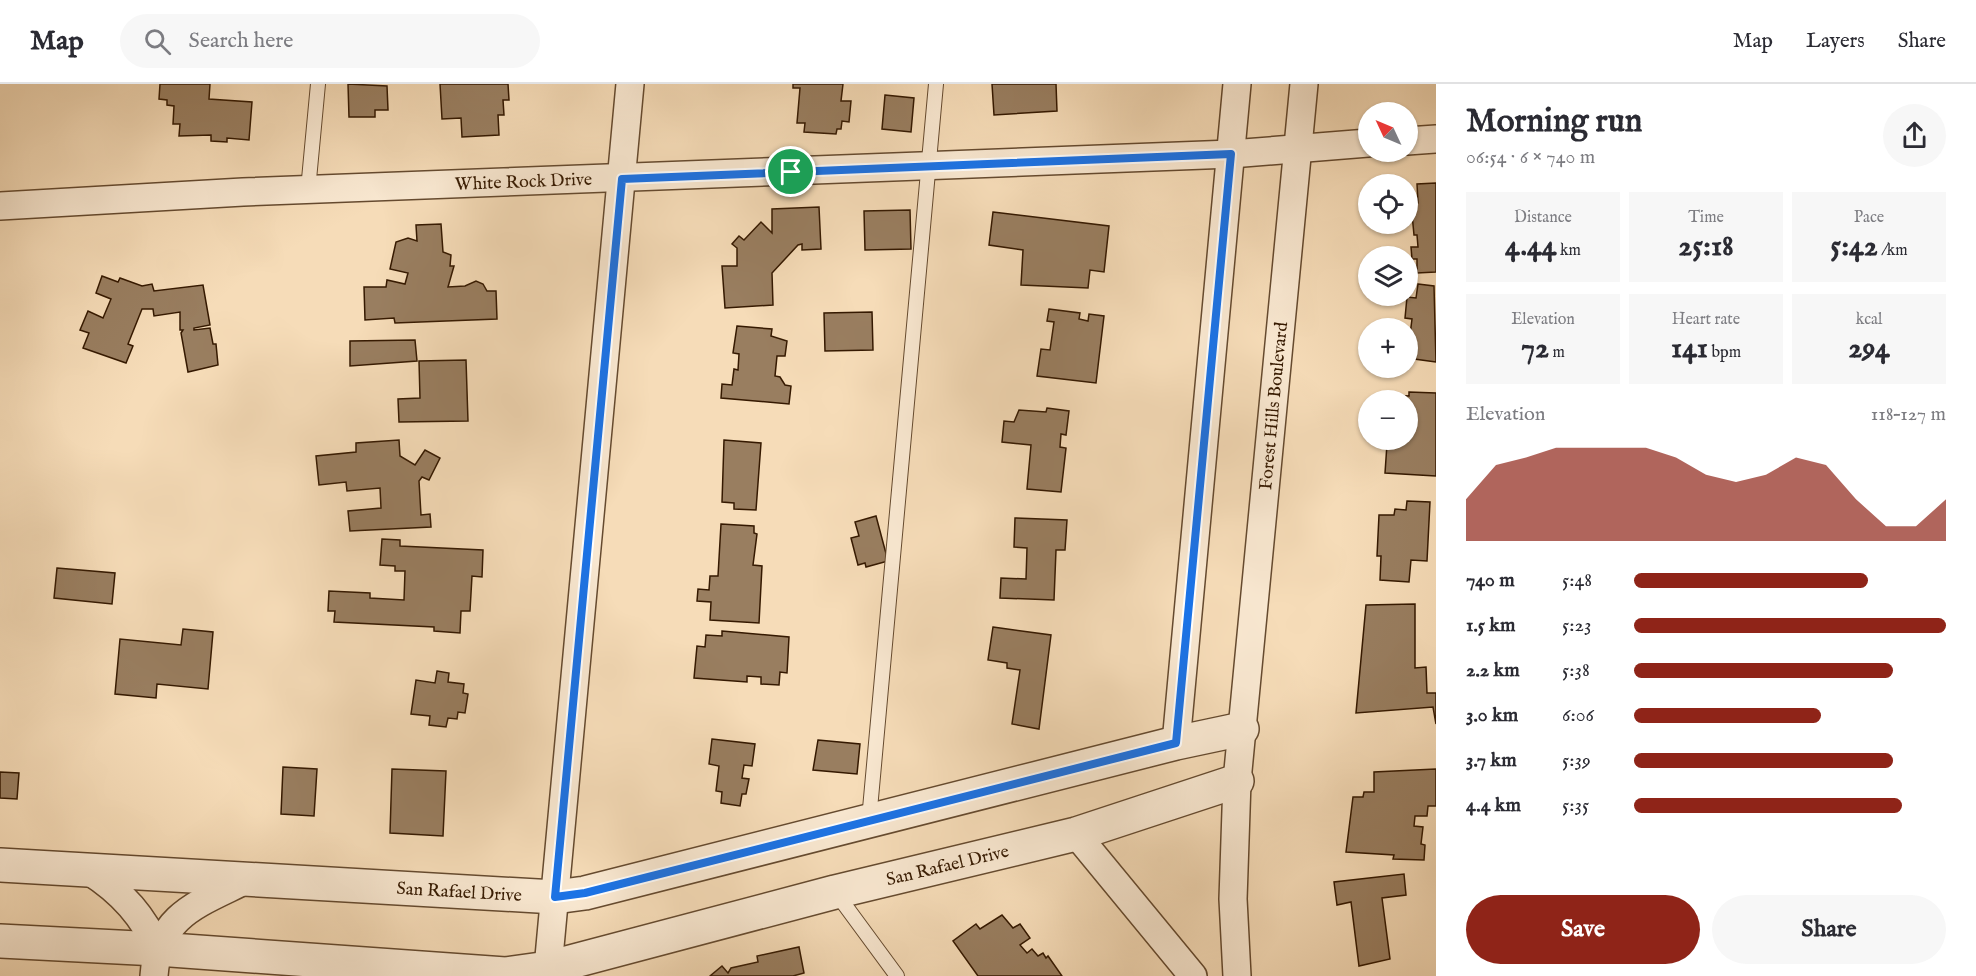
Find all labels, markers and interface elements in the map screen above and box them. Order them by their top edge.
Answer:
search box [120,14,540,68]
text: Map [30,24,84,59]
icon: search [141,25,174,58]
text: Search here [189,27,293,55]
text: Map [1733,28,1773,55]
text: Layers [1806,28,1865,55]
text: Share [1898,28,1946,55]
text: Morning run [1466,101,1642,143]
north arrow [1358,102,1418,162]
map controls [1358,102,1418,450]
button: share [1883,104,1946,167]
text: 06:54 · 6 × 740 m [1466,145,1595,170]
pin [765,146,816,197]
icon: arrive [774,155,807,188]
street label: White Rock Drive [454,169,592,197]
button: locate [1358,174,1418,234]
text: Distance [1514,208,1572,228]
text: Time [1688,208,1724,228]
text: Pace [1854,208,1884,228]
text: 4.44 [1505,228,1557,266]
text: 25:18 [1678,228,1734,266]
text: 5:42 [1830,228,1878,266]
text: km [1557,241,1581,261]
text: /km [1878,241,1908,261]
button: layers [1358,246,1418,306]
text: Elevation [1511,310,1575,330]
text: Heart rate [1672,310,1740,330]
text: kcal [1856,310,1882,330]
button: + [1358,318,1418,378]
street label: Forest Hills Boulevard [1255,321,1294,491]
text: 72 [1521,330,1549,368]
text: 141 [1671,330,1708,368]
text: 294 [1848,330,1890,368]
text: m [1549,343,1565,363]
text: bpm [1708,343,1741,363]
button: − [1358,390,1418,450]
text: Elevation [1466,402,1545,427]
text: 118–127 m [1871,402,1946,427]
text: 740 m [1466,568,1515,593]
text: 5:48 [1562,568,1592,593]
text: 1.5 km [1466,613,1516,638]
text: 5:23 [1562,613,1591,638]
text: 2.2 km [1466,658,1520,683]
text: 5:38 [1562,658,1590,683]
text: 3.0 km [1466,703,1518,728]
text: 6:06 [1562,703,1594,728]
text: 3.7 km [1466,748,1517,773]
text: 5:39 [1562,748,1591,773]
text: 4.4 km [1466,793,1521,818]
text: 5:35 [1562,793,1589,818]
street label: San Rafael Drive [884,841,1011,892]
street label: San Rafael Drive [396,878,522,908]
button: Save [1466,895,1700,964]
button: Share [1712,895,1946,964]

